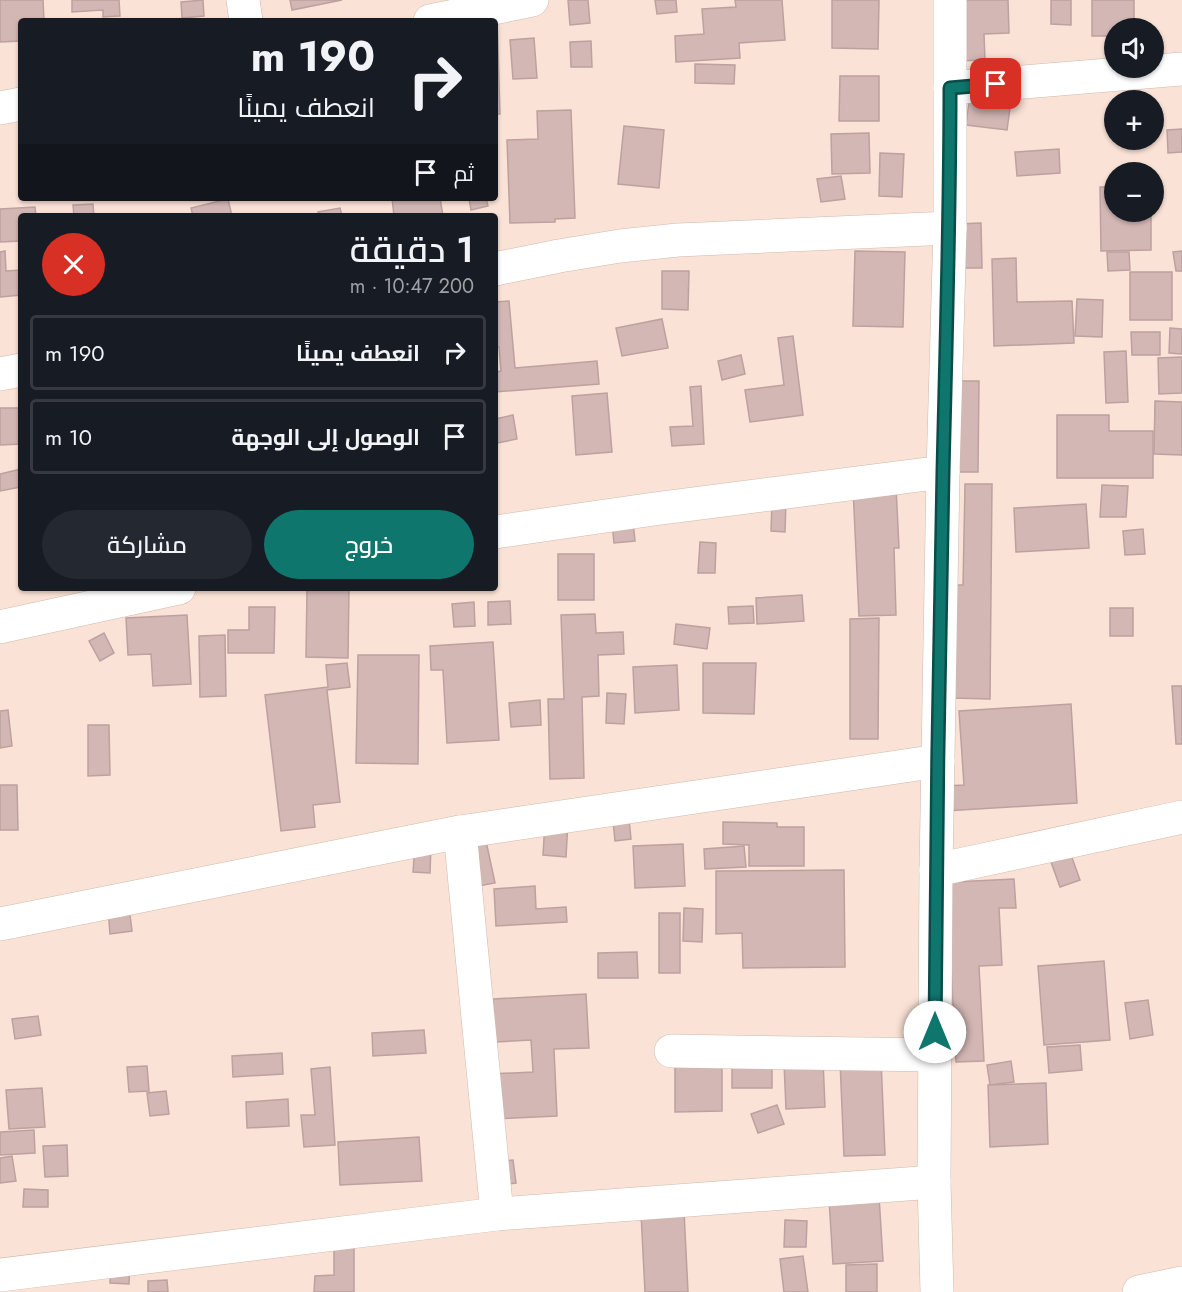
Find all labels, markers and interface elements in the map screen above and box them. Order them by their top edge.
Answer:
map controls [1104,18,1164,222]
button: sound [1104,18,1164,78]
text: 190 m [251,26,375,87]
icon: right [396,42,474,120]
pin [970,58,1021,109]
icon: arrive [979,67,1012,100]
text: انعطف يمينًا [237,88,375,127]
button: + [1104,90,1164,150]
icon: arrive [409,156,442,189]
text: ثم [454,157,474,189]
button: − [1104,162,1164,222]
text: 1 دقيقة [350,223,474,275]
button: close [42,233,105,296]
text: 200 m · 10:47 [350,272,474,301]
icon: right [438,336,471,369]
text: 190 m [45,337,105,369]
text: انعطف يمينًا [296,337,420,369]
icon: arrive [438,420,471,453]
text: 10 m [45,421,92,453]
text: الوصول إلى الوجهة [232,421,420,453]
button: مشاركة [42,510,252,579]
button: خروج [264,510,474,579]
position arrow [903,1000,967,1064]

